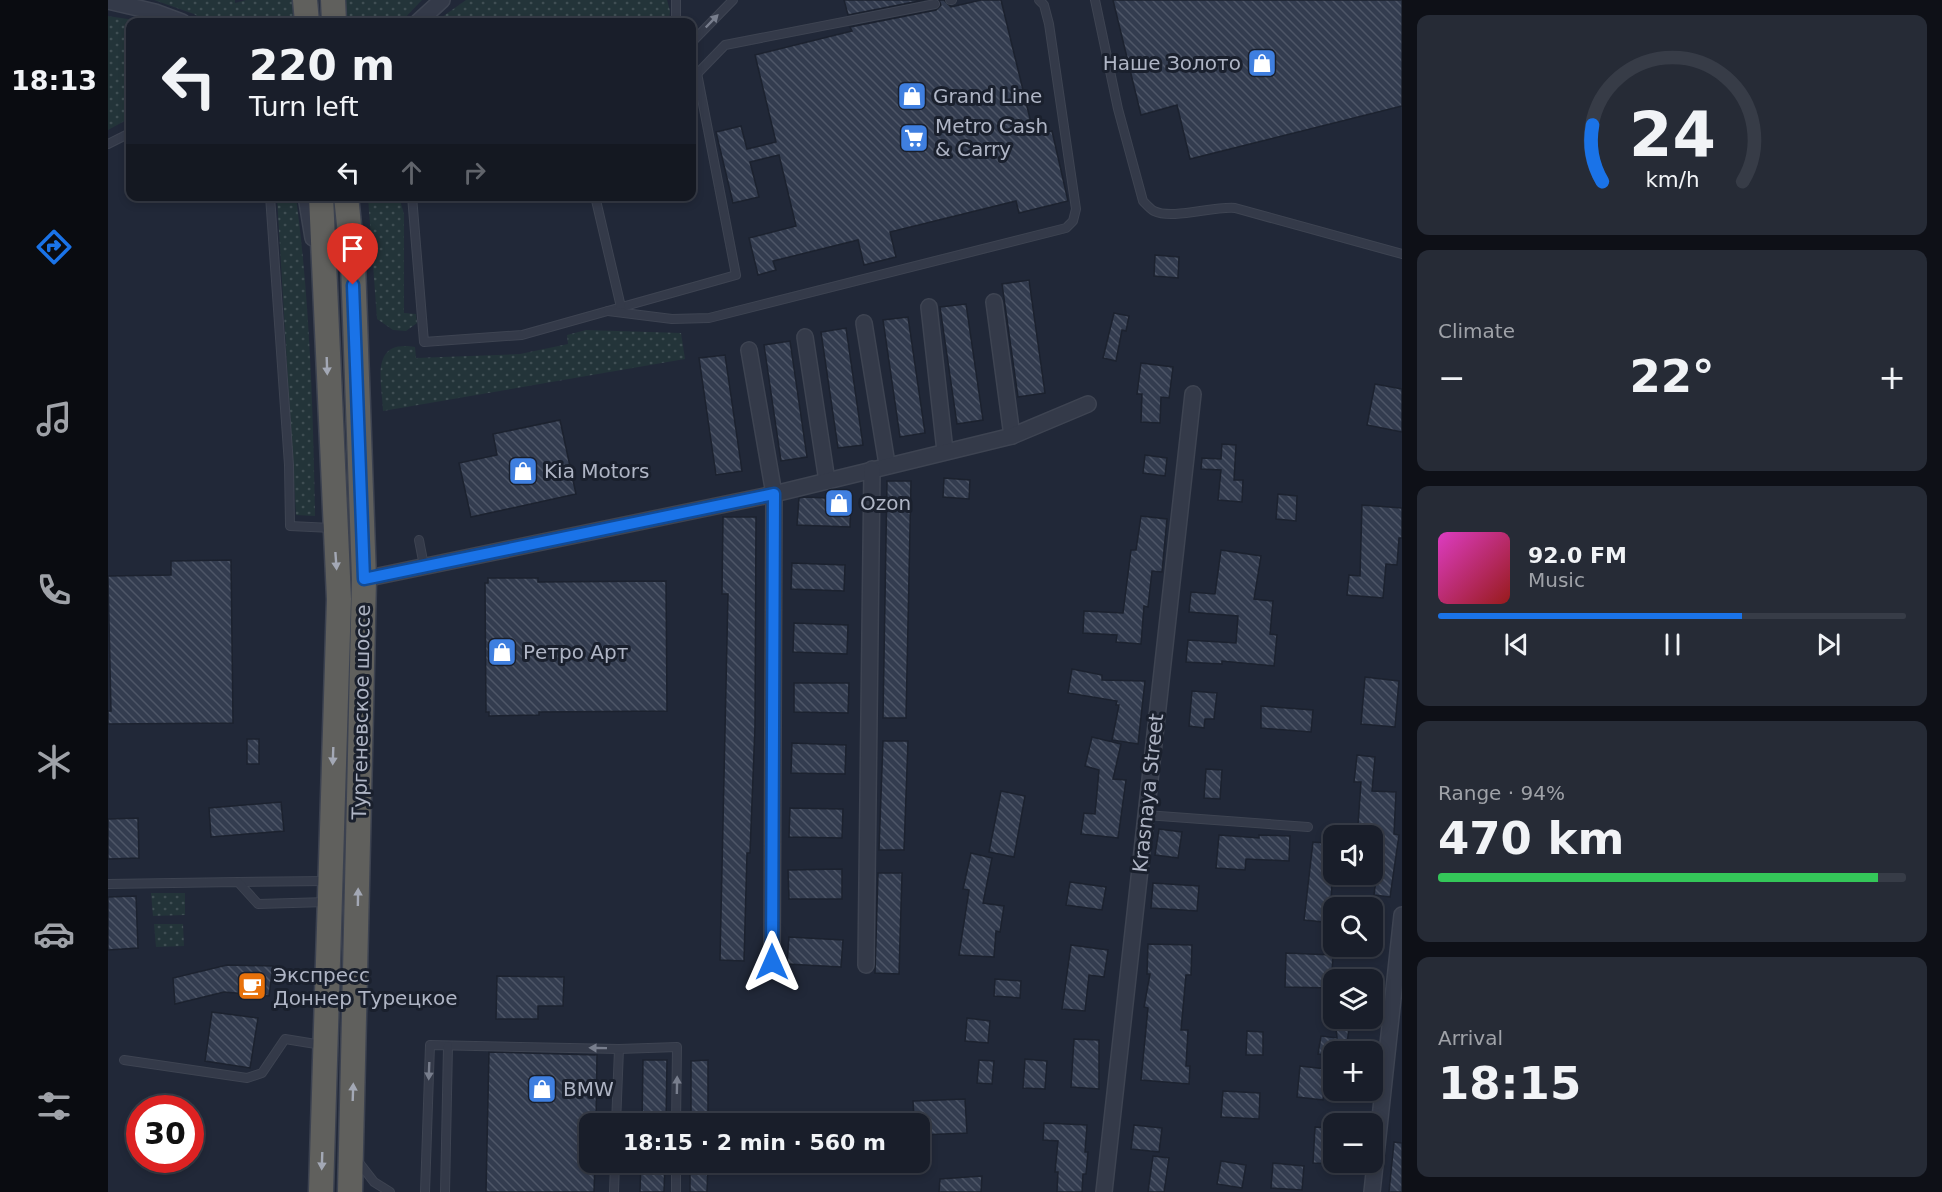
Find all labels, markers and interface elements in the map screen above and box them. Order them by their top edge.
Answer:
one-way arrow [705,13,719,28]
text: 220 m [249,41,395,90]
icon: left [150,42,228,120]
shop icon: Наше Золото [1246,47,1278,79]
place label: Наше Золото [1103,51,1241,75]
text: 18:13 [11,65,97,96]
shop icon: Grand Line [896,80,928,112]
place label: Grand Line [933,84,1042,108]
text: Turn left [249,91,359,122]
text: 24 [1629,98,1715,171]
place label: Metro Cash & Carry [935,114,1048,161]
supermarket icon: Metro Cash & Carry [898,122,930,154]
icon: left [332,156,365,189]
icon: ahead [395,156,428,189]
icon: right [458,156,491,189]
text: km/h [1645,168,1699,193]
pin [327,223,378,285]
icon: directions [33,226,75,268]
icon: arrive [336,232,369,265]
text: Climate [1438,319,1515,343]
text: 22° [1629,350,1715,403]
one-way arrow [323,357,332,376]
text: − [1438,358,1466,397]
text: + [1878,358,1906,397]
icon: music [33,398,75,440]
shop icon: Kia Motors [507,455,539,487]
place label: Kia Motors [544,459,650,483]
shop icon: Ozon [823,487,855,519]
place label: Ozon [860,491,911,515]
text: 92.0 FM [1528,543,1627,568]
one-way arrow [331,552,341,571]
text: Music [1528,568,1585,592]
icon: phone [33,569,75,611]
street label: Тургеневское шоссе [347,604,375,821]
icon: previous [1500,628,1533,661]
icon: pause [1656,628,1689,661]
icon: next [1812,628,1845,661]
shop icon: Ретро Арт [486,636,518,668]
place label: Ретро Арт [523,640,629,664]
street label: Krasnaya Street [1128,712,1168,874]
icon: climate [33,741,75,783]
one-way arrow [328,746,338,765]
text: Range · 94% [1438,781,1565,805]
text: 470 km [1438,812,1624,865]
map controls [1323,825,1383,1173]
button: sound [1323,825,1383,885]
one-way arrow [353,887,362,906]
button: search [1323,897,1383,957]
icon: car [33,913,75,955]
position arrow [740,930,804,994]
place label: Экспресс Доннер Турецкое [273,963,458,1010]
button: layers [1323,969,1383,1029]
cafe icon: Экспресс Доннер Турецкое [236,970,268,1002]
text: Arrival [1438,1026,1503,1050]
button: + [1323,1041,1383,1101]
one-way arrow [588,1044,607,1053]
text: 18:15 [1438,1057,1581,1110]
one-way arrow [424,1062,433,1081]
shop icon: BMW [526,1073,558,1105]
one-way arrow [672,1076,682,1095]
place label: BMW [563,1077,614,1101]
one-way arrow [348,1082,358,1101]
icon: filters [33,1085,75,1127]
speed limit sign: 30 [126,1095,204,1173]
button: − [1323,1113,1383,1173]
text: 18:15 · 2 min · 560 m [623,1130,886,1155]
one-way arrow [318,1151,327,1170]

